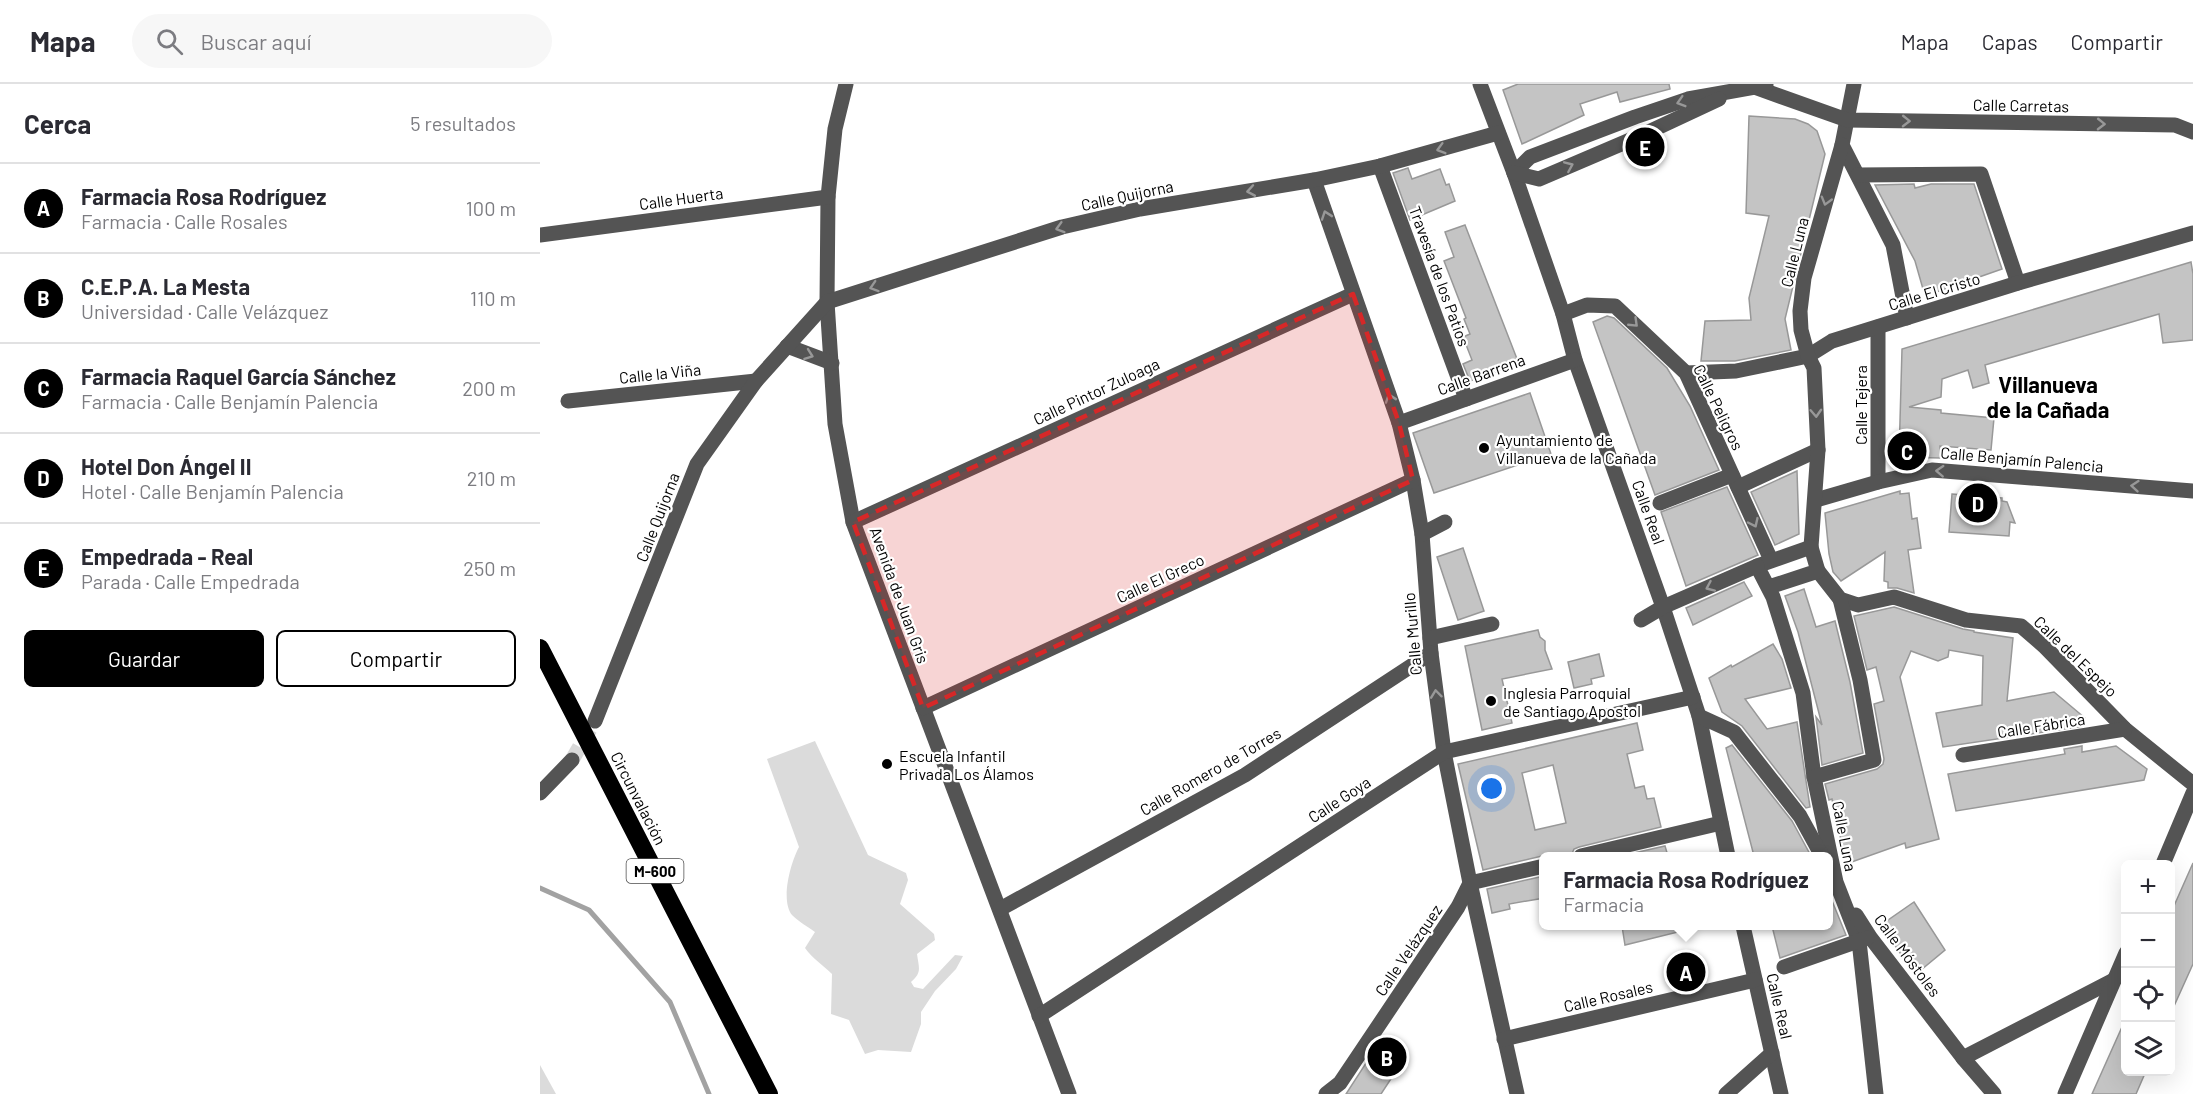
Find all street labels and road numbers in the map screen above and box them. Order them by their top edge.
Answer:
street label: Calle Carretas [1973,95,2069,115]
street label: Calle Quijorna [1079,176,1175,214]
street label: Calle Huerta [638,183,724,213]
street label: Travesía de los Patios [1406,203,1474,349]
street label: Calle Luna [1776,215,1812,289]
street label: Calle El Cristo [1886,268,1982,314]
street label: Calle Barrena [1435,349,1527,399]
street label: Calle Pintor Zuloaga [1030,353,1162,429]
street label: Calle la Viña [618,359,702,387]
street label: Calle Peligros [1690,361,1748,453]
street label: Calle Tejera [1851,365,1870,445]
street label: Calle Benjamín Palencia [1940,442,2104,476]
street label: Calle Quijorna [631,470,683,564]
street label: Calle Real [1629,477,1669,547]
street label: Avenida de Juan Gris [867,524,933,666]
street label: Calle El Greco [1113,549,1207,607]
street label: Calle Murillo [1399,592,1425,676]
street label: Calle del Espejo [2030,612,2122,700]
street label: Calle Fábrica [1996,709,2086,741]
street label: Calle Romero de Torres [1136,723,1284,819]
street label: Circunvalación [607,748,671,848]
street label: Calle Goya [1304,772,1374,826]
street label: Calle Luna [1829,799,1861,873]
road number: M-600 [626,859,684,883]
street label: Calle Velázquez [1370,901,1446,999]
street label: Calle Móstoles [1871,910,1945,1000]
street label: Calle Real [1763,971,1797,1041]
street label: Calle Rosales [1562,977,1654,1015]

